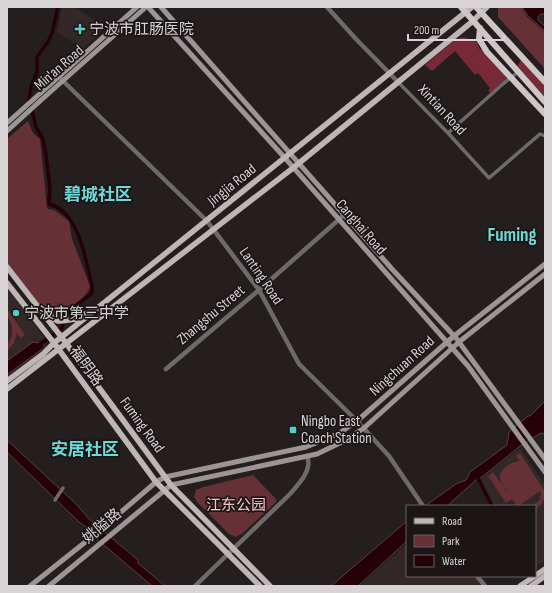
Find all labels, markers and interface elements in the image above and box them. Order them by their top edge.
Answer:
scale bar [408,16,504,42]
place label: 宁波市肛肠医院 [89,20,194,39]
marker: 宁波市肛肠医院 [74,23,86,35]
text: 200 m [414,23,440,38]
street label: Min'an Road [30,41,88,95]
street label: Xintian Road [413,80,470,139]
street label: Jingjia Road [203,160,260,211]
district label: 碧城社区 [64,185,132,205]
street label: Canghai Road [332,195,390,259]
district label: Fuming [488,224,536,247]
street label: Lanting Road [235,244,287,308]
street label: Zhangshu Street [173,281,249,349]
place label: 宁波市第三中学 [24,304,129,323]
marker: 宁波市第三中学 [11,308,21,318]
street label: Ningchuan Road [366,332,438,400]
street label: 福明路 [65,342,107,390]
street label: Fuming Road [115,393,169,457]
place label: Ningbo East Coach Station [301,412,372,448]
marker: Ningbo East Coach Station [288,425,298,435]
district label: 安居社区 [51,440,119,460]
park label: 江东公园 [206,496,266,515]
street label: 姚隘路 [79,504,125,548]
legend [406,505,536,577]
text: Road [442,514,462,529]
text: Park [442,534,460,549]
text: Water [442,554,466,569]

